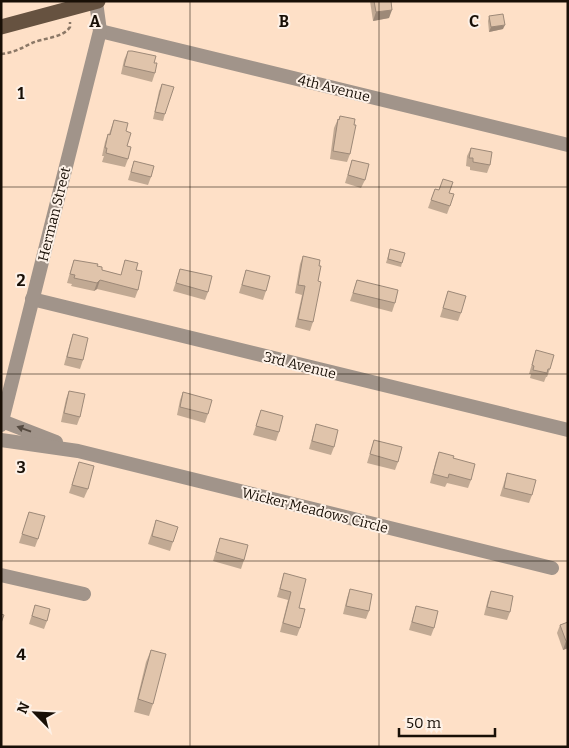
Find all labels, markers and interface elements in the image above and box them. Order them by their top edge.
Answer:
text: A [89,12,101,31]
text: B [279,12,289,31]
text: C [469,12,479,31]
street label: 4th Avenue [296,71,372,106]
text: 1 [18,84,25,103]
street label: Herman Street [35,165,74,263]
text: 2 [16,271,26,290]
street label: 3rd Avenue [262,348,338,383]
one-way arrow [16,425,31,432]
text: 3 [16,458,26,477]
street label: Wicker Meadows Circle [240,484,390,537]
text: 4 [16,645,26,664]
north arrow [10,688,60,738]
text: N [14,699,34,716]
scale bar [399,706,495,738]
text: 50 m [406,714,442,732]

